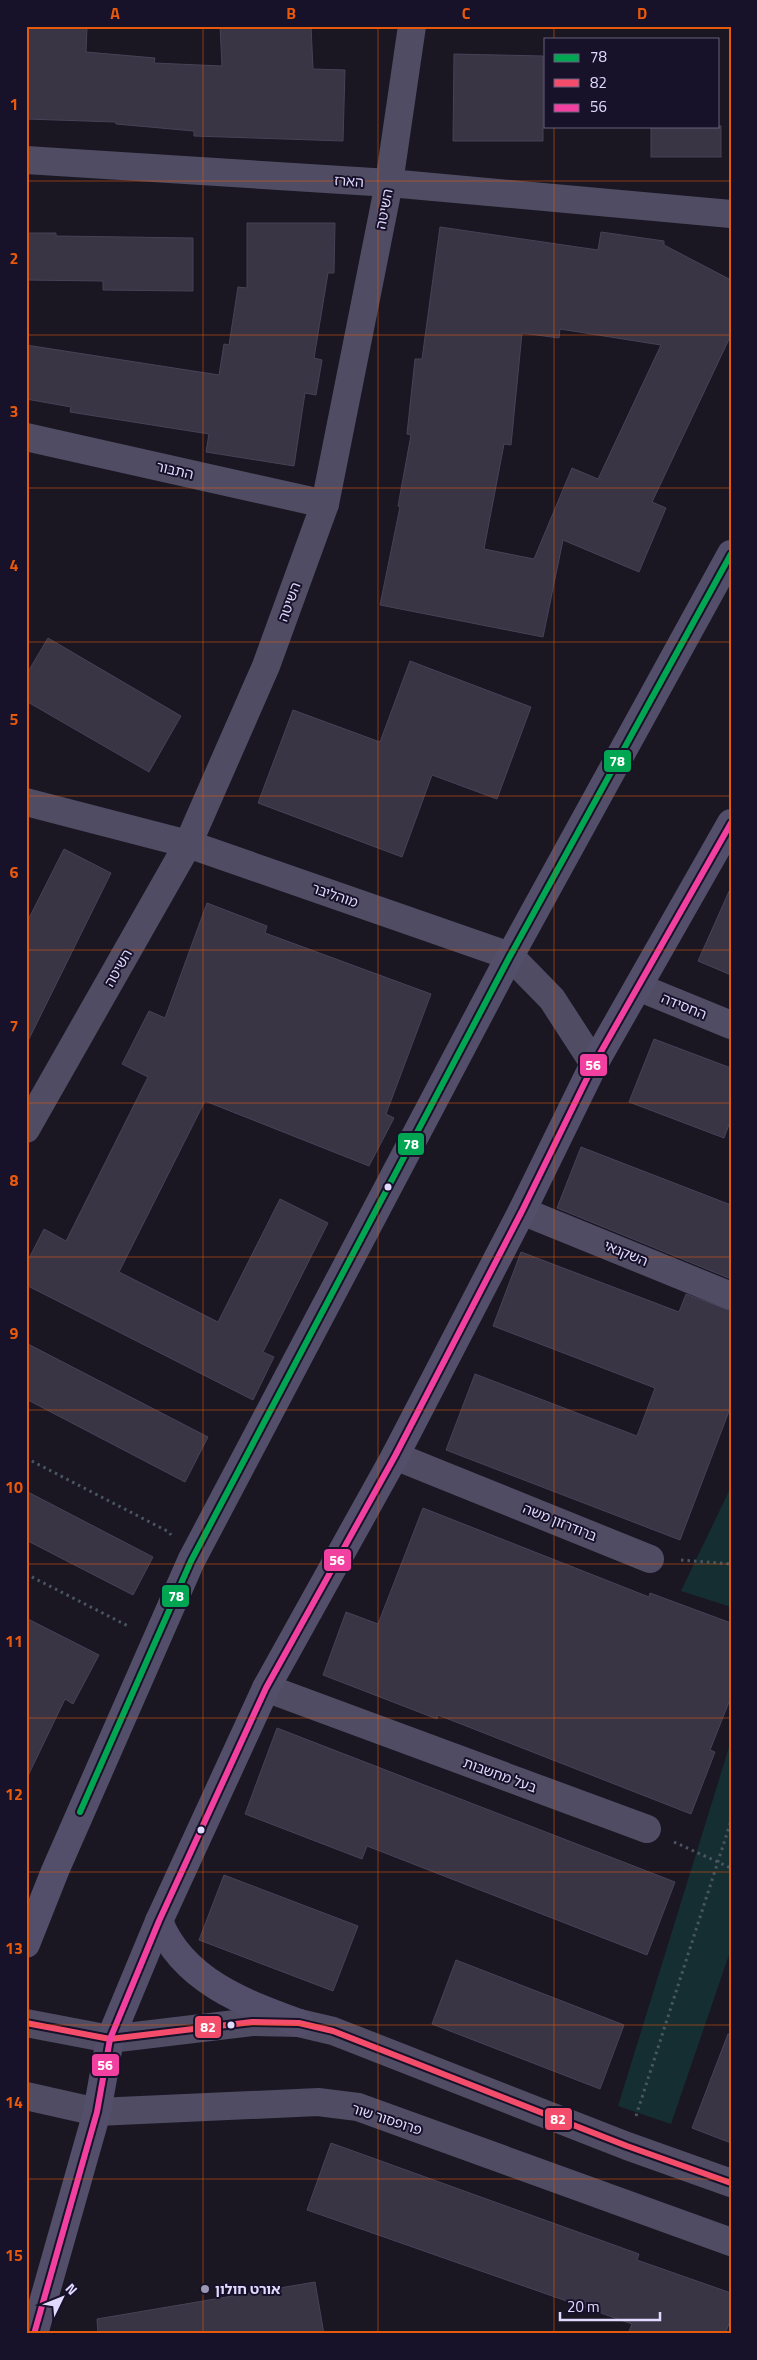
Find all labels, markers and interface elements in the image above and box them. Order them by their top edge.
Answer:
text: A [110,1,120,25]
text: B [286,1,296,25]
text: C [462,1,471,25]
text: D [637,1,647,25]
legend [544,38,720,128]
text: 78 [590,45,607,68]
text: 82 [590,71,607,94]
text: 1 [10,92,18,116]
text: 56 [590,95,607,118]
street label: הארז [334,169,365,192]
street label: השיטה [369,187,398,231]
text: 2 [10,246,18,270]
text: 3 [10,399,18,423]
street label: התבור [154,455,196,484]
text: 4 [10,553,19,577]
street label: השיטה [272,579,305,625]
text: 5 [10,707,19,731]
line badge: 78 [603,749,632,773]
text: 78 [609,750,625,771]
text: 6 [10,860,19,884]
street label: מוהליבר [309,877,361,912]
street label: השיטה [98,945,137,991]
street label: החסידה [658,987,710,1024]
text: 7 [10,1014,18,1038]
line badge: 56 [579,1053,608,1077]
text: 56 [585,1054,601,1075]
line badge: 78 [397,1132,425,1156]
text: 78 [403,1133,419,1154]
text: 8 [10,1168,19,1192]
unlabelled marker [383,1182,393,1192]
street label: השקנאי [601,1234,651,1271]
text: 9 [10,1321,19,1345]
text: 10 [5,1475,23,1499]
street label: ברודרזון משה [520,1497,600,1546]
line badge: 56 [323,1548,352,1572]
text: 56 [329,1549,345,1570]
line badge: 78 [161,1584,190,1608]
text: 78 [168,1585,184,1606]
text: 11 [5,1629,23,1653]
street label: בעל מחשבות [460,1752,540,1798]
text: 12 [5,1782,23,1806]
unlabelled marker [196,1825,206,1835]
text: 13 [5,1936,23,1960]
line badge: 82 [194,2015,222,2039]
text: 82 [200,2016,216,2037]
unlabelled marker [226,2020,236,2030]
line badge: 56 [91,2053,120,2077]
text: 56 [97,2054,113,2075]
text: 14 [5,2090,23,2114]
street label: פרופסור שור [349,2097,425,2140]
line badge: 82 [544,2107,573,2131]
text: 82 [550,2108,566,2129]
text: 15 [5,2243,23,2267]
north arrow [38,2272,88,2322]
text: N [61,2278,83,2300]
place label: אורט חולון [215,2278,281,2299]
marker: אורט חולון [199,2283,211,2295]
scale bar [560,2290,660,2322]
text: 20 m [567,2295,600,2318]

